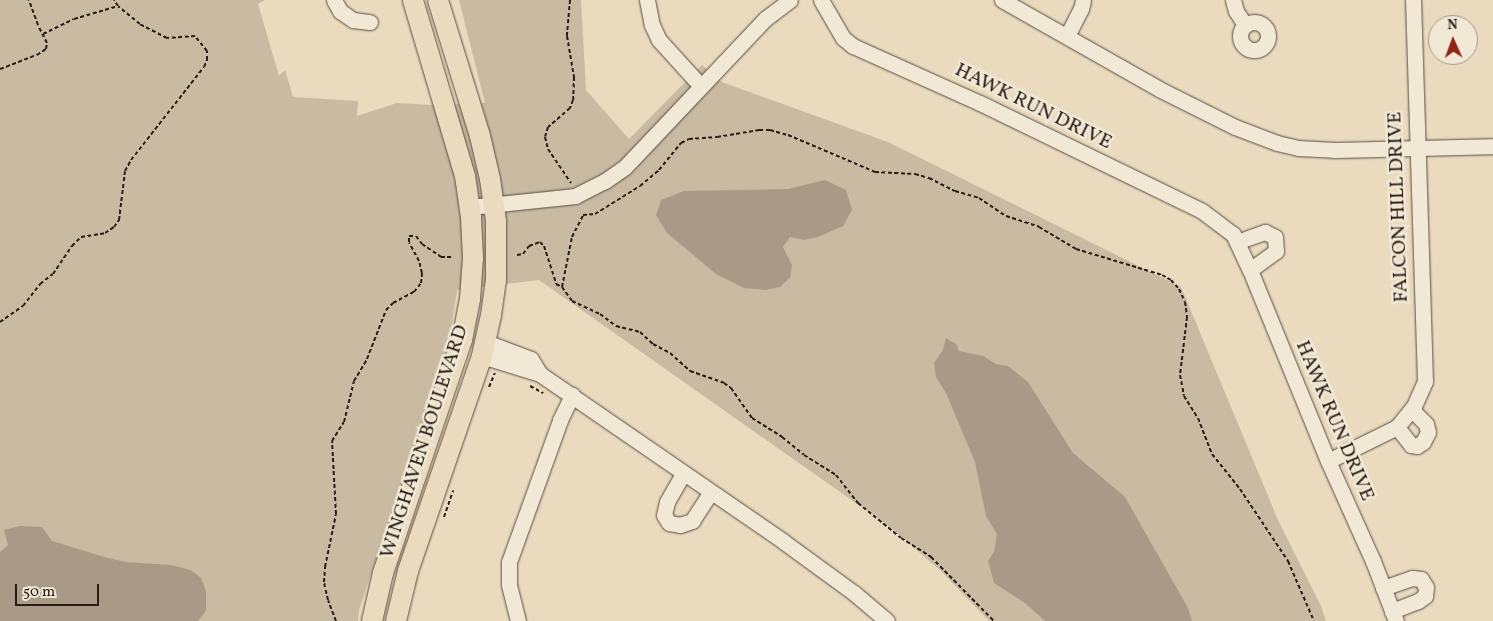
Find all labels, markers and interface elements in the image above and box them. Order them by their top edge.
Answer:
north arrow [1428,15,1478,65]
text: N [1447,16,1458,35]
street label: HAWK RUN DRIVE [951,59,1115,155]
street label: FALCON HILL DRIVE [1384,111,1414,303]
street label: WINGHAVEN BOULEVARD [376,322,474,562]
street label: HAWK RUN DRIVE [1289,337,1379,505]
scale bar [18,574,101,606]
text: 50 m [23,582,55,603]

